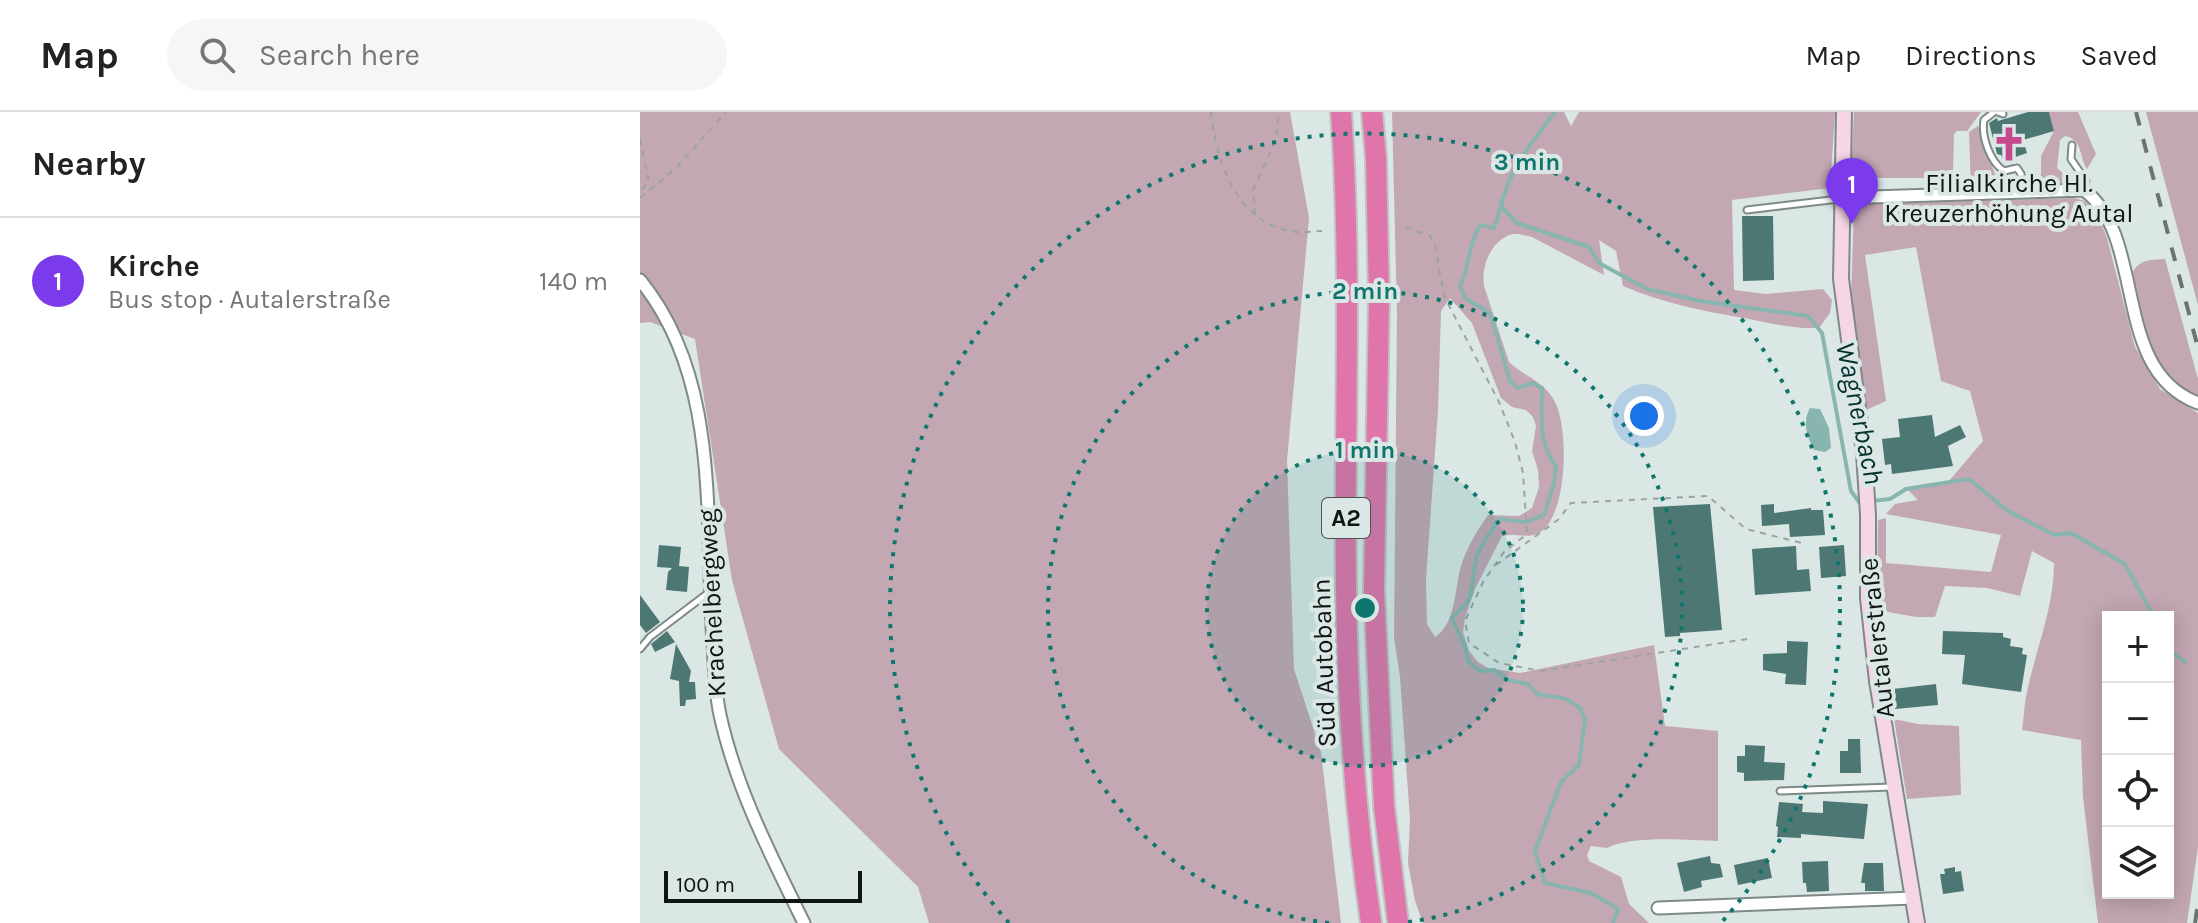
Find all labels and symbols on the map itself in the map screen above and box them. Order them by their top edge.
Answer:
church icon: Filialkirche Hl. Kreuzerhöhung Autal [1990,125,2028,163]
text: 3 min [1494,148,1560,176]
pin: 1 [1826,158,1878,224]
place label: Filialkirche Hl. Kreuzerhöhung Autal [1884,168,2134,229]
text: 2 min [1332,277,1398,305]
water label: Wagnerbach [1829,339,1891,487]
your location [1624,396,1664,436]
text: 1 min [1335,436,1395,464]
road number: A2 [1322,498,1370,538]
street label: Krachelbergweg [692,508,732,698]
street label: Autalerstraße [1853,556,1901,720]
street label: Süd Autobahn [1306,578,1342,748]
centre of rings [1351,594,1379,622]
scale bar [664,867,862,903]

